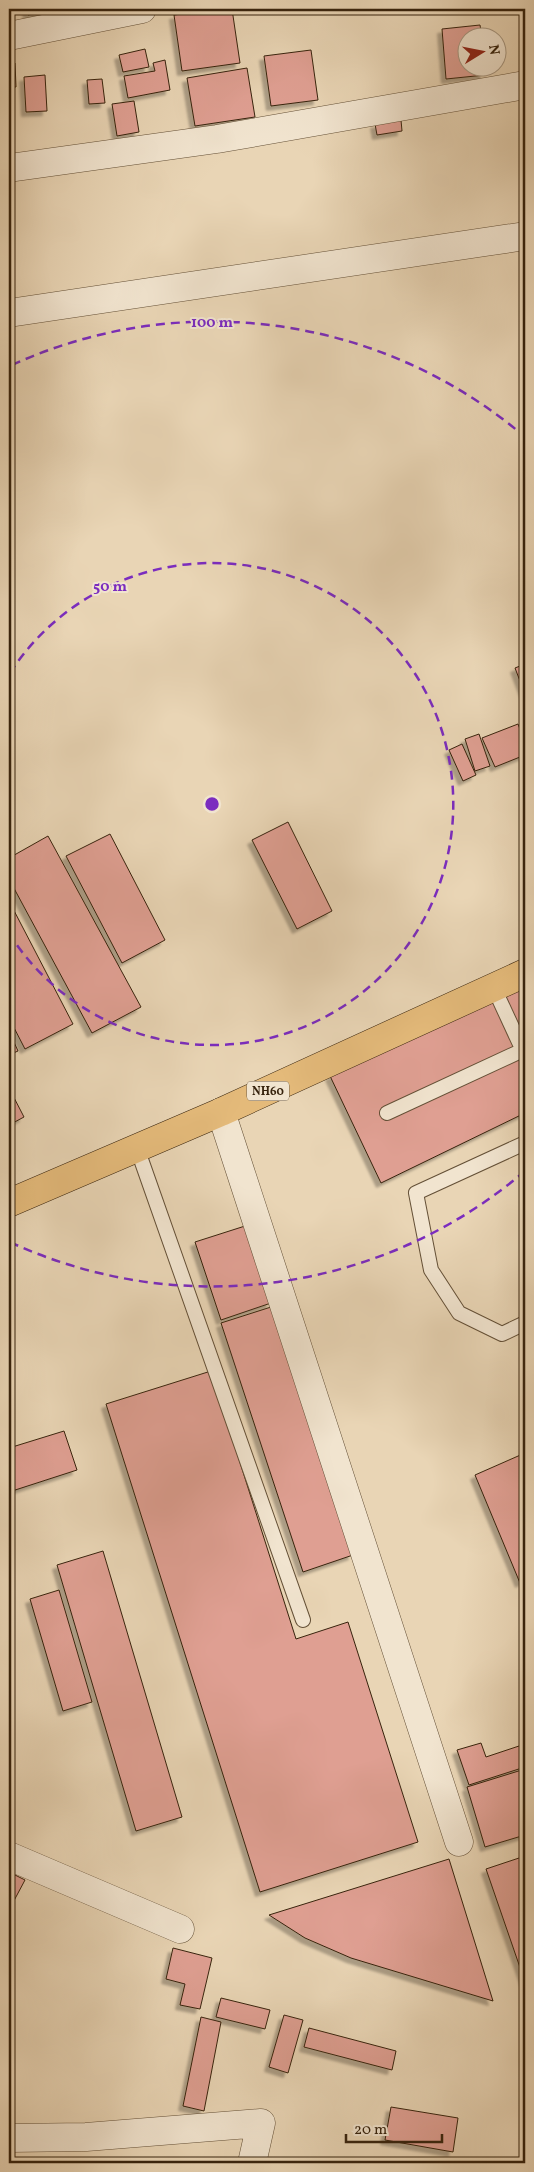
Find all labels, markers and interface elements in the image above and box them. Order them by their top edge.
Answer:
north arrow [456,28,506,78]
text: N [483,43,504,57]
text: 100 m [191,313,234,334]
text: 50 m [93,577,127,598]
centre of rings [203,795,221,813]
road number: NH60 [247,1082,289,1100]
scale bar [346,2112,443,2144]
text: 20 m [354,2120,387,2141]

